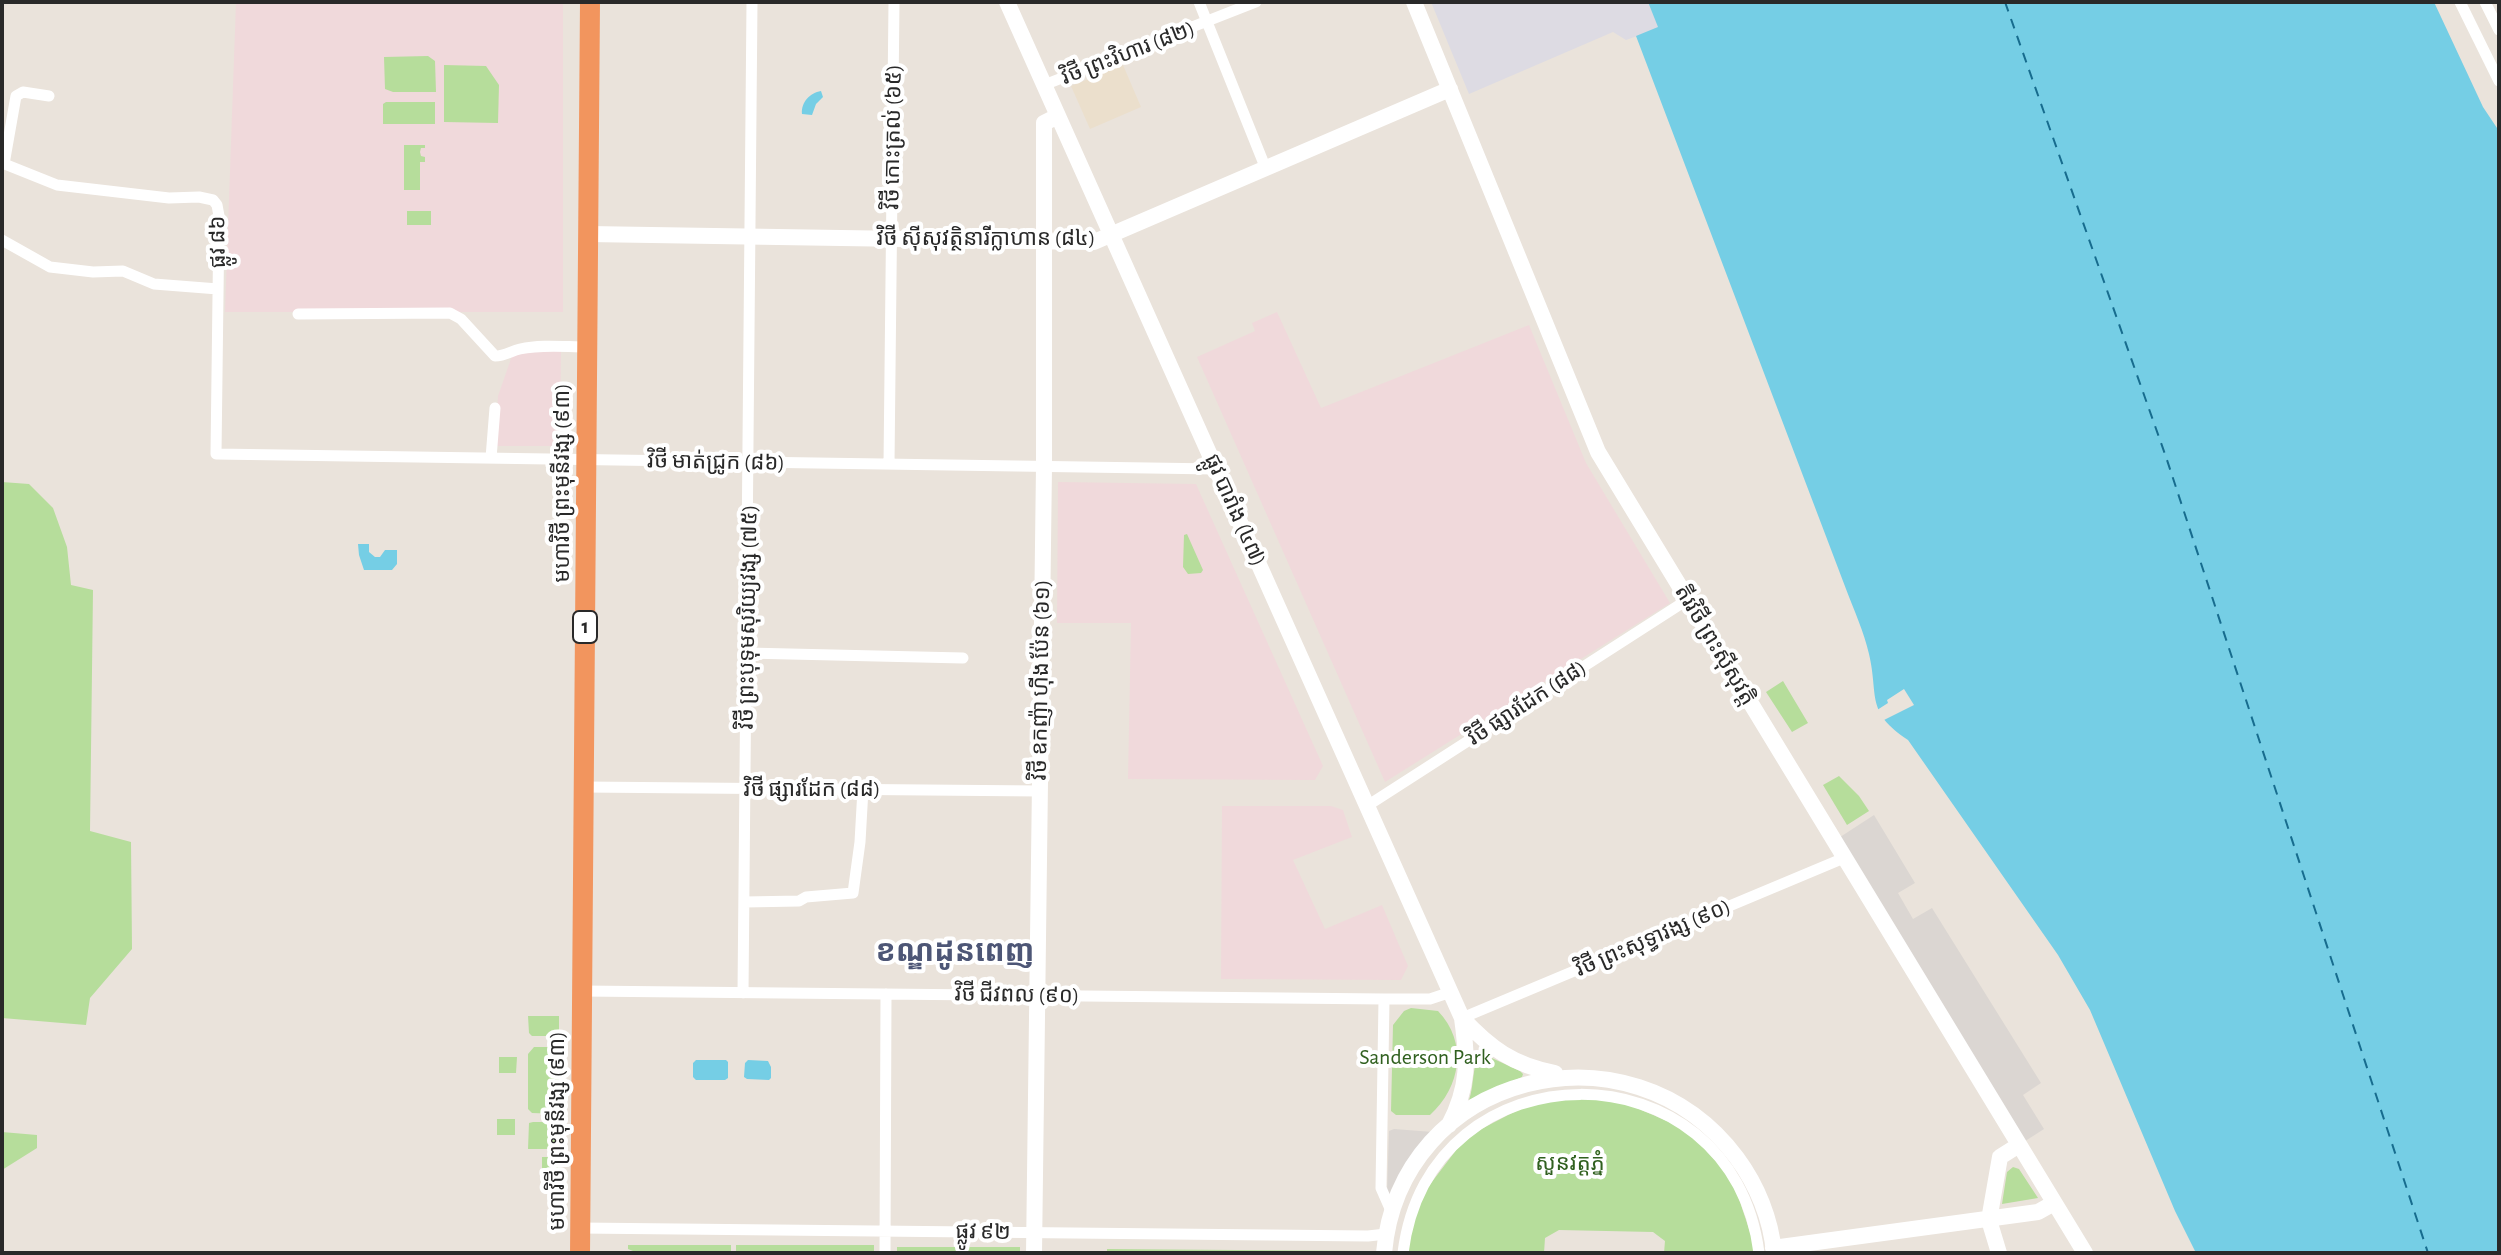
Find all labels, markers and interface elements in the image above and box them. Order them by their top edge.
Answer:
street label: វិថី ព្រះវិហារ (៨២) [1057,15,1199,91]
street label: វិថី កោះត្រល់ (៦៥) [879,64,907,210]
street label: ផ្លូវ ៨៦ [204,215,232,269]
street label: វិថី ស៊ីសុវត្ថិនារីក្លាហាន (៨៤) [876,225,1096,251]
street label: មហាវិថី ព្រះមុនីវង្ស (៩៣) [549,383,575,583]
street label: វិថី មាត់ជ្រូក (៨៦) [647,448,785,476]
street label: ផ្លូវ បារាំង (៤៧) [1198,450,1272,570]
street label: វិថី ព្រះបុទុមសុរិយ្យវង្ស (៧៥) [733,504,763,730]
street label: វិថី ឧកញ៉ា ហ៊ីង ប៉ែន (៦១) [1026,579,1056,781]
street label: តីរវិថី ព្រះស៊ីសុវត្តិ [1669,580,1761,710]
road number: 1 [573,611,597,643]
street label: វិថី ផ្សារដែក (៨៨) [1462,655,1592,751]
street label: វិថី ផ្សារដែក (៨៨) [744,776,880,802]
street label: វិថី ព្រះសុទ្ធាវង្ស (៩០) [1571,893,1735,983]
district label: ខណ្ឌដូនពេញ [875,934,1035,970]
street label: វិថី ជីវពល (៩០) [954,981,1080,1009]
street label: មហាវិថី ព្រះមុនីវង្ស (៩៣) [544,1031,570,1231]
park label: Sanderson Park [1359,1044,1491,1070]
park label: សួនវត្ដភ្នំ [1535,1150,1605,1176]
street label: ផ្លូវ ៩២ [955,1218,1011,1246]

